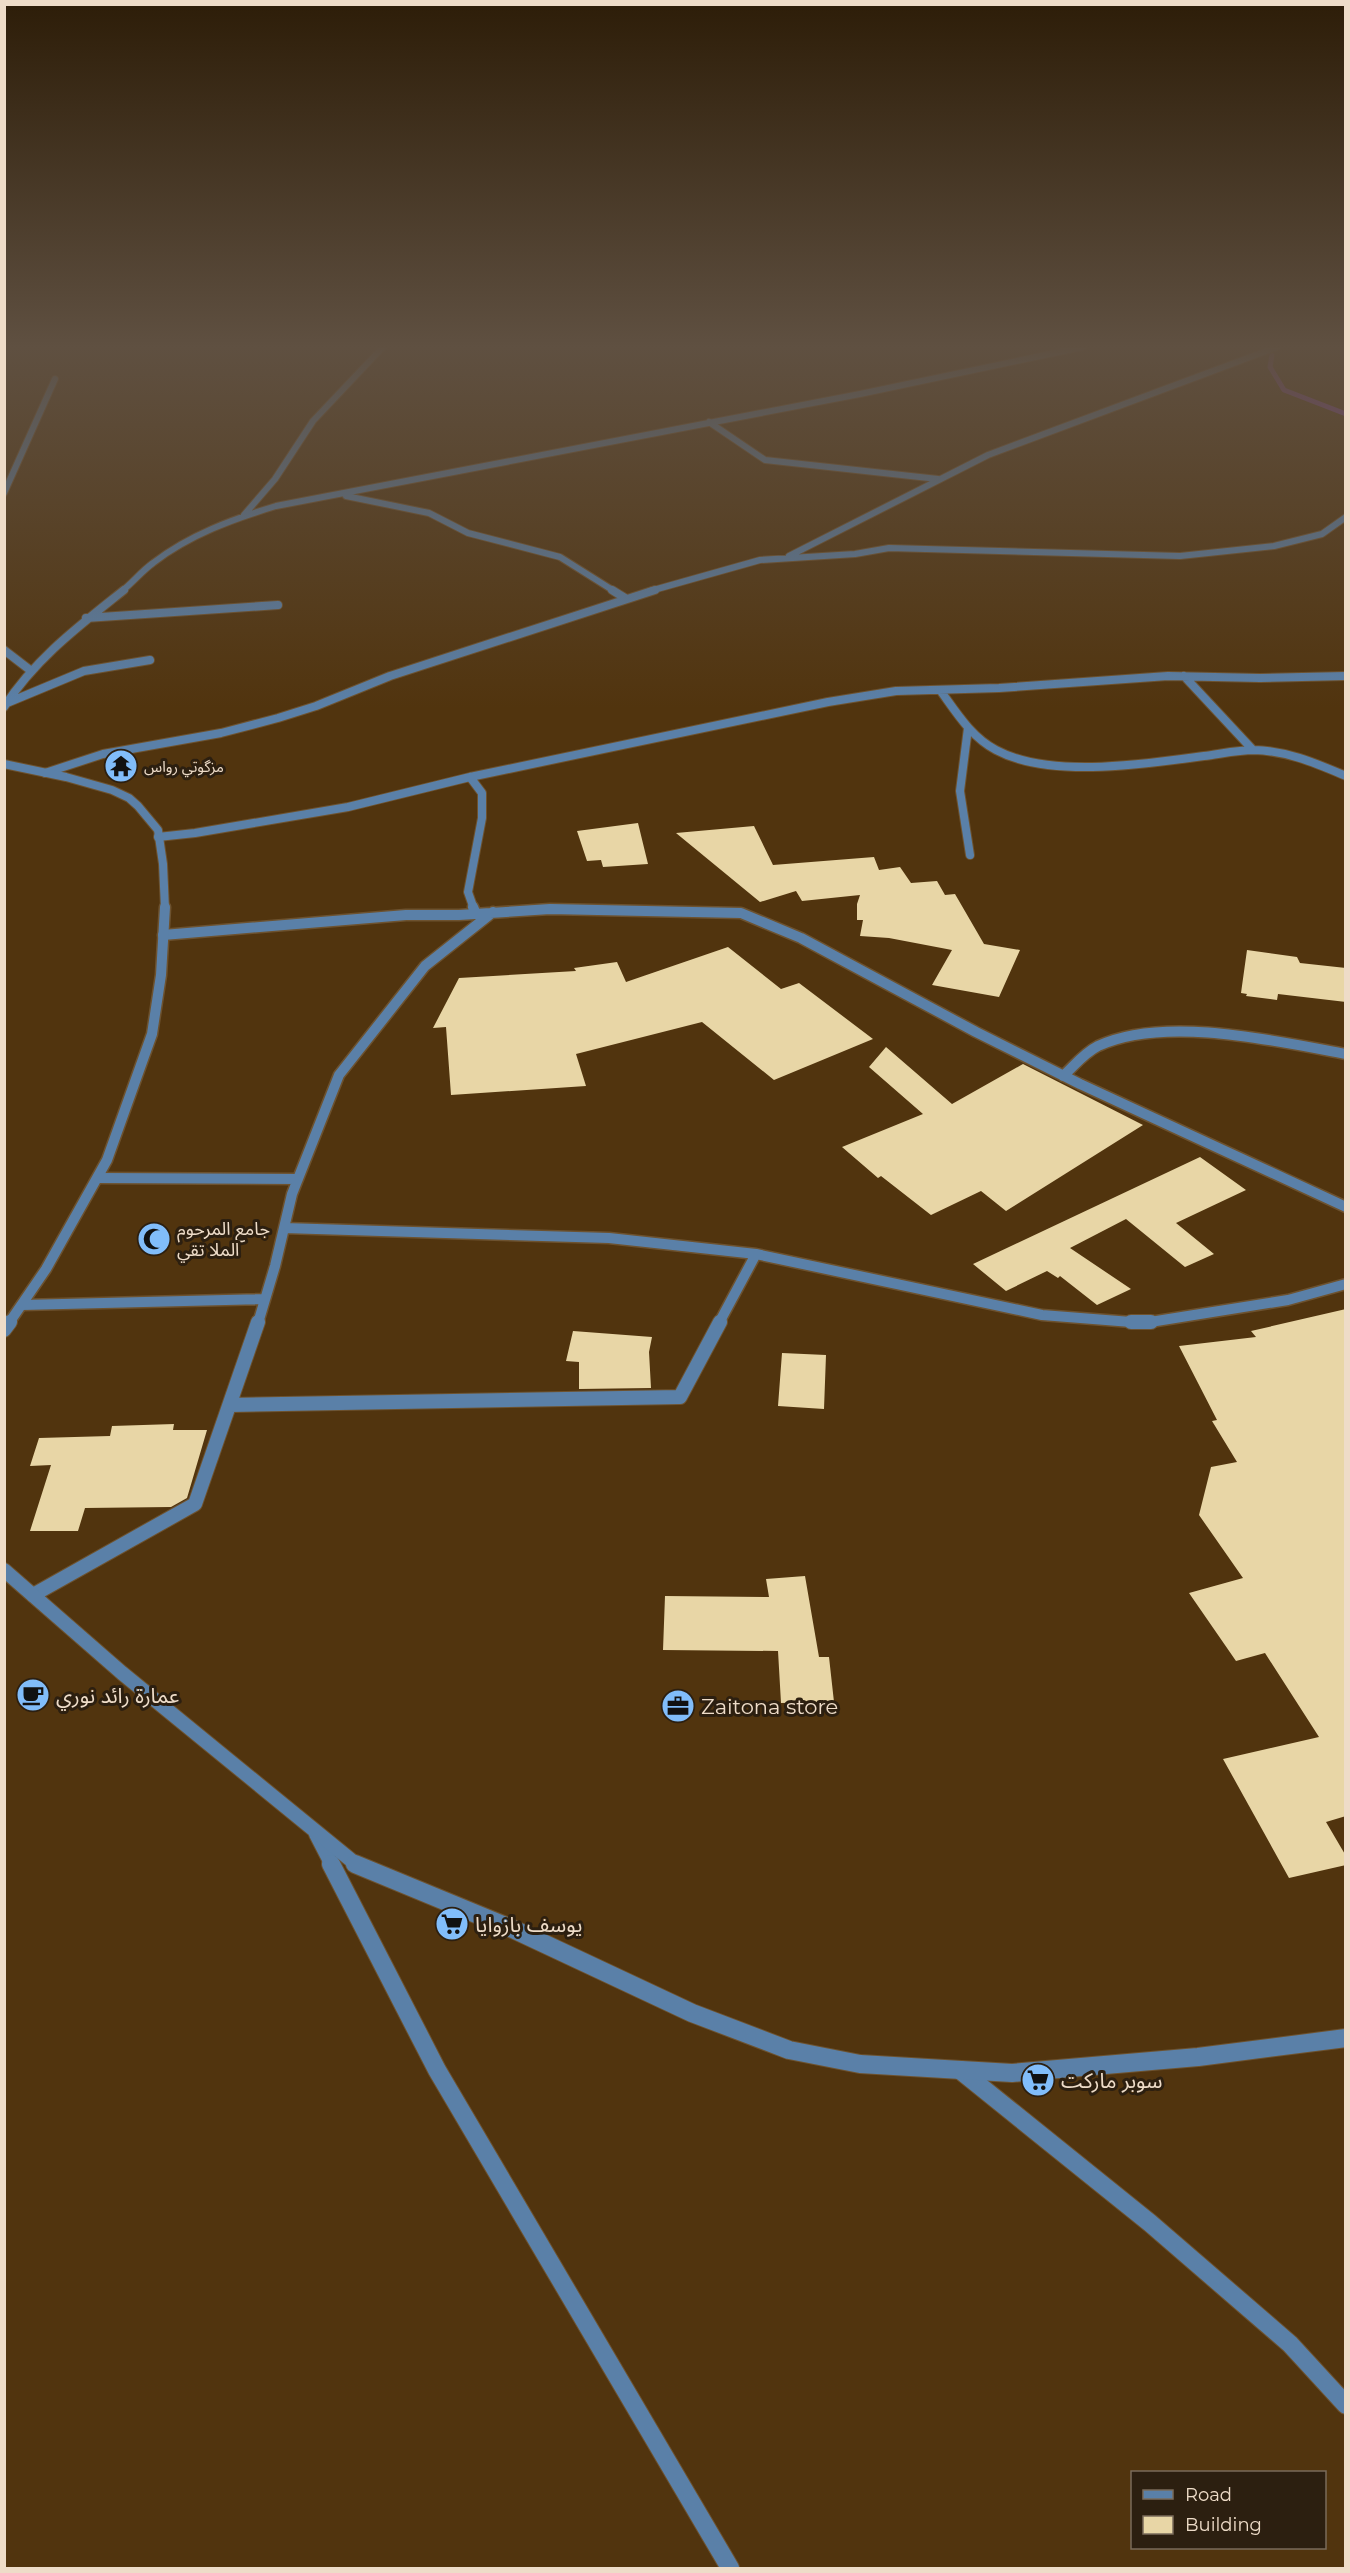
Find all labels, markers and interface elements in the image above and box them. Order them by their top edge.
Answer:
temple icon: مزگوتي رواس [103,748,139,784]
place label: مزگوتي رواس [144,757,224,778]
place label: جامع المرحوم الملا تقي [177,1218,270,1263]
mosque icon: جامع المرحوم الملا تقي [136,1221,172,1257]
cafe icon: عمارة رائد نوري [15,1677,51,1713]
place label: عمارة رائد نوري [56,1683,179,1711]
office icon: Zaitona store [660,1688,696,1724]
place label: Zaitona store [701,1694,838,1719]
supermarket icon: يوسف بازوايا [434,1906,470,1942]
place label: يوسف بازوايا [475,1912,582,1937]
supermarket icon: سوبر ماركت [1020,2062,1056,2098]
place label: سوبر ماركت [1061,2068,1162,2093]
legend [1131,2471,1326,2549]
text: Road [1185,2484,1232,2506]
text: Building [1185,2514,1262,2536]

